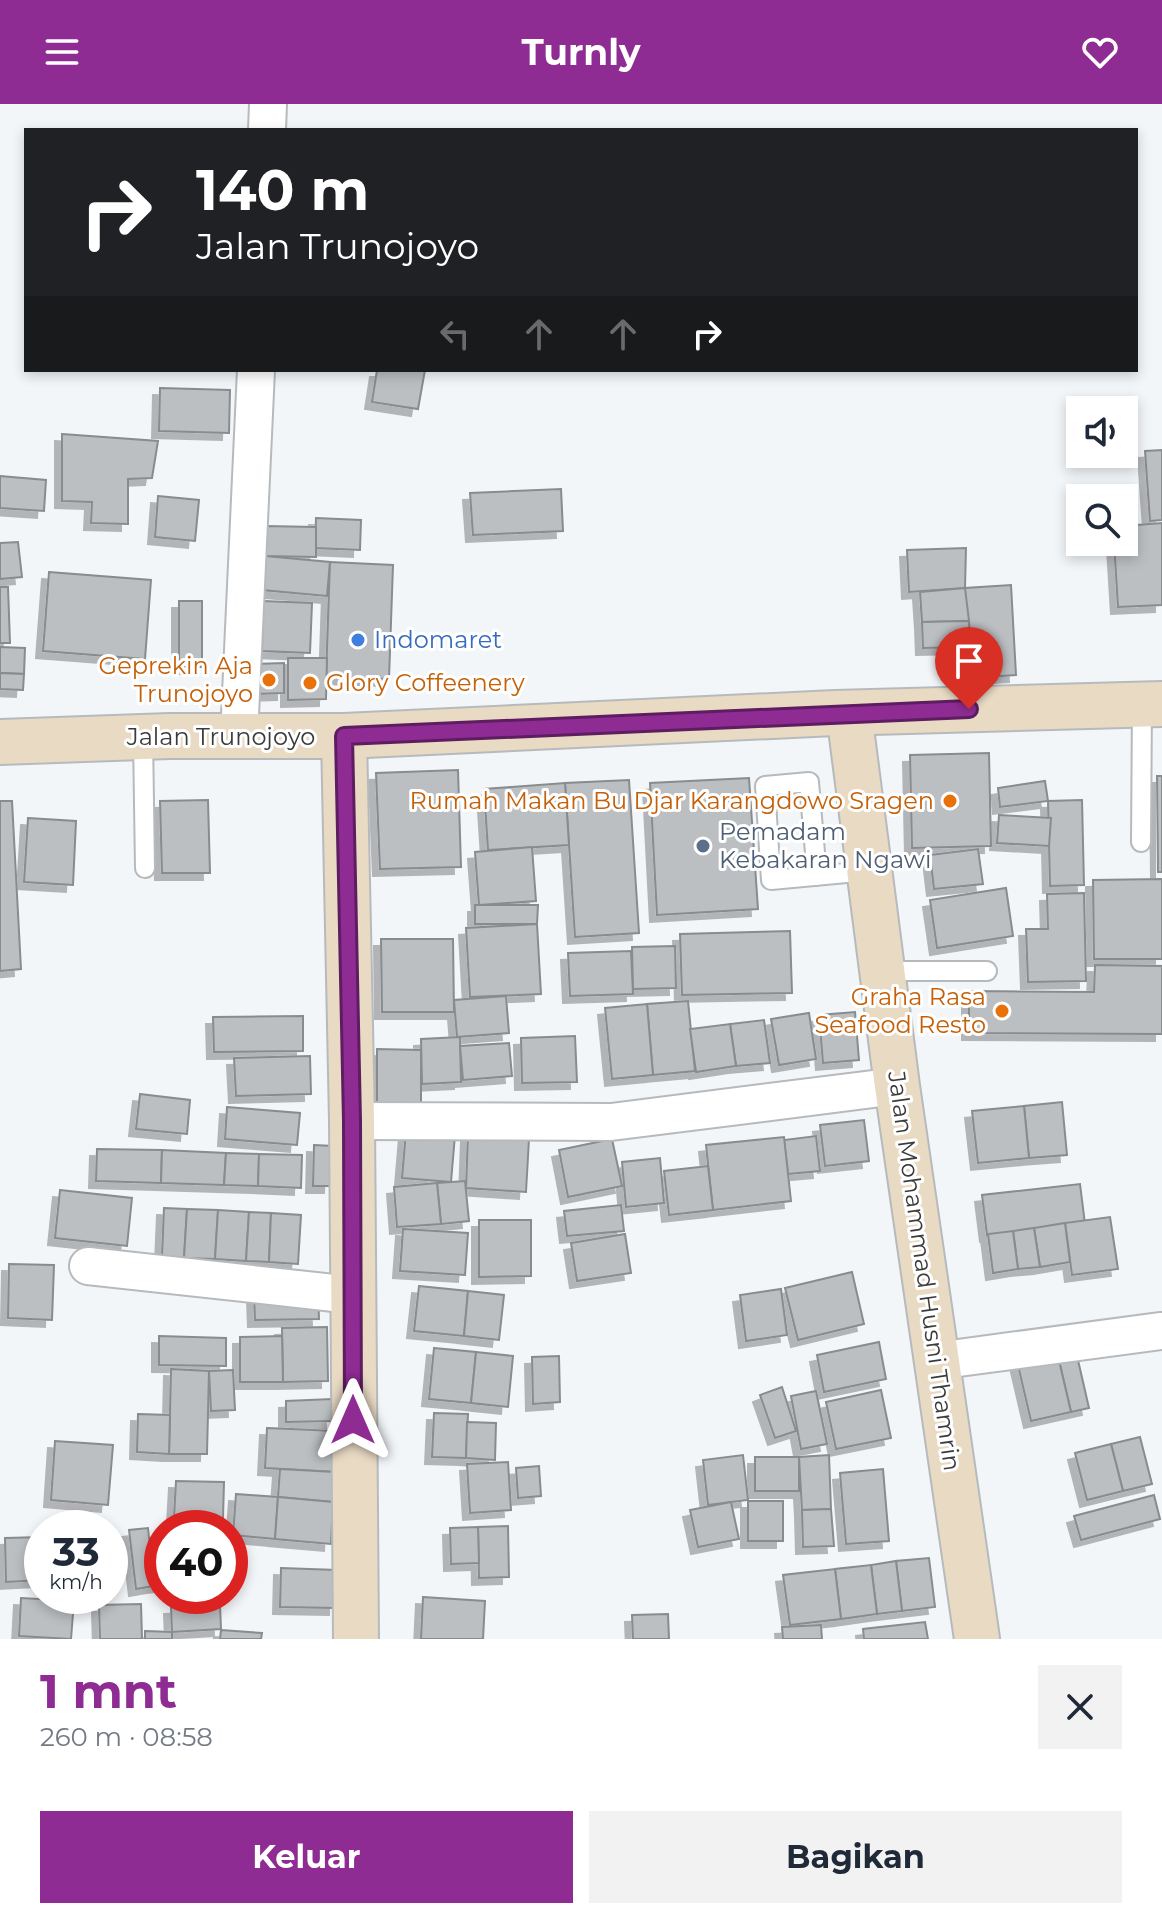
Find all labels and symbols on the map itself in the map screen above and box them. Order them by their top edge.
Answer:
place label: Indomaret [374,625,502,654]
pin [935,627,1003,709]
marker: Indomaret [349,631,367,649]
place label: Geprekin Aja Trunojoyo [99,651,253,708]
place label: Glory Coffeenery [326,668,525,697]
marker: Geprekin Aja Trunojoyo [260,671,278,689]
marker: Glory Coffeenery [301,674,319,692]
street label: Jalan Trunojoyo [126,722,315,751]
place label: Rumah Makan Bu Djar Karangdowo Sragen [409,786,934,815]
marker: Rumah Makan Bu Djar Karangdowo Sragen [941,792,959,810]
place label: Pemadam Kebakaran Ngawi [719,817,931,874]
marker: Pemadam Kebakaran Ngawi [694,837,712,855]
place label: Graha Rasa Seafood Resto [814,982,986,1039]
marker: Graha Rasa Seafood Resto [993,1002,1011,1020]
street label: Jalan Mohammad Husni Thamrin [882,1068,967,1473]
position arrow [311,1378,395,1462]
speed limit sign: 40 [144,1510,248,1614]

